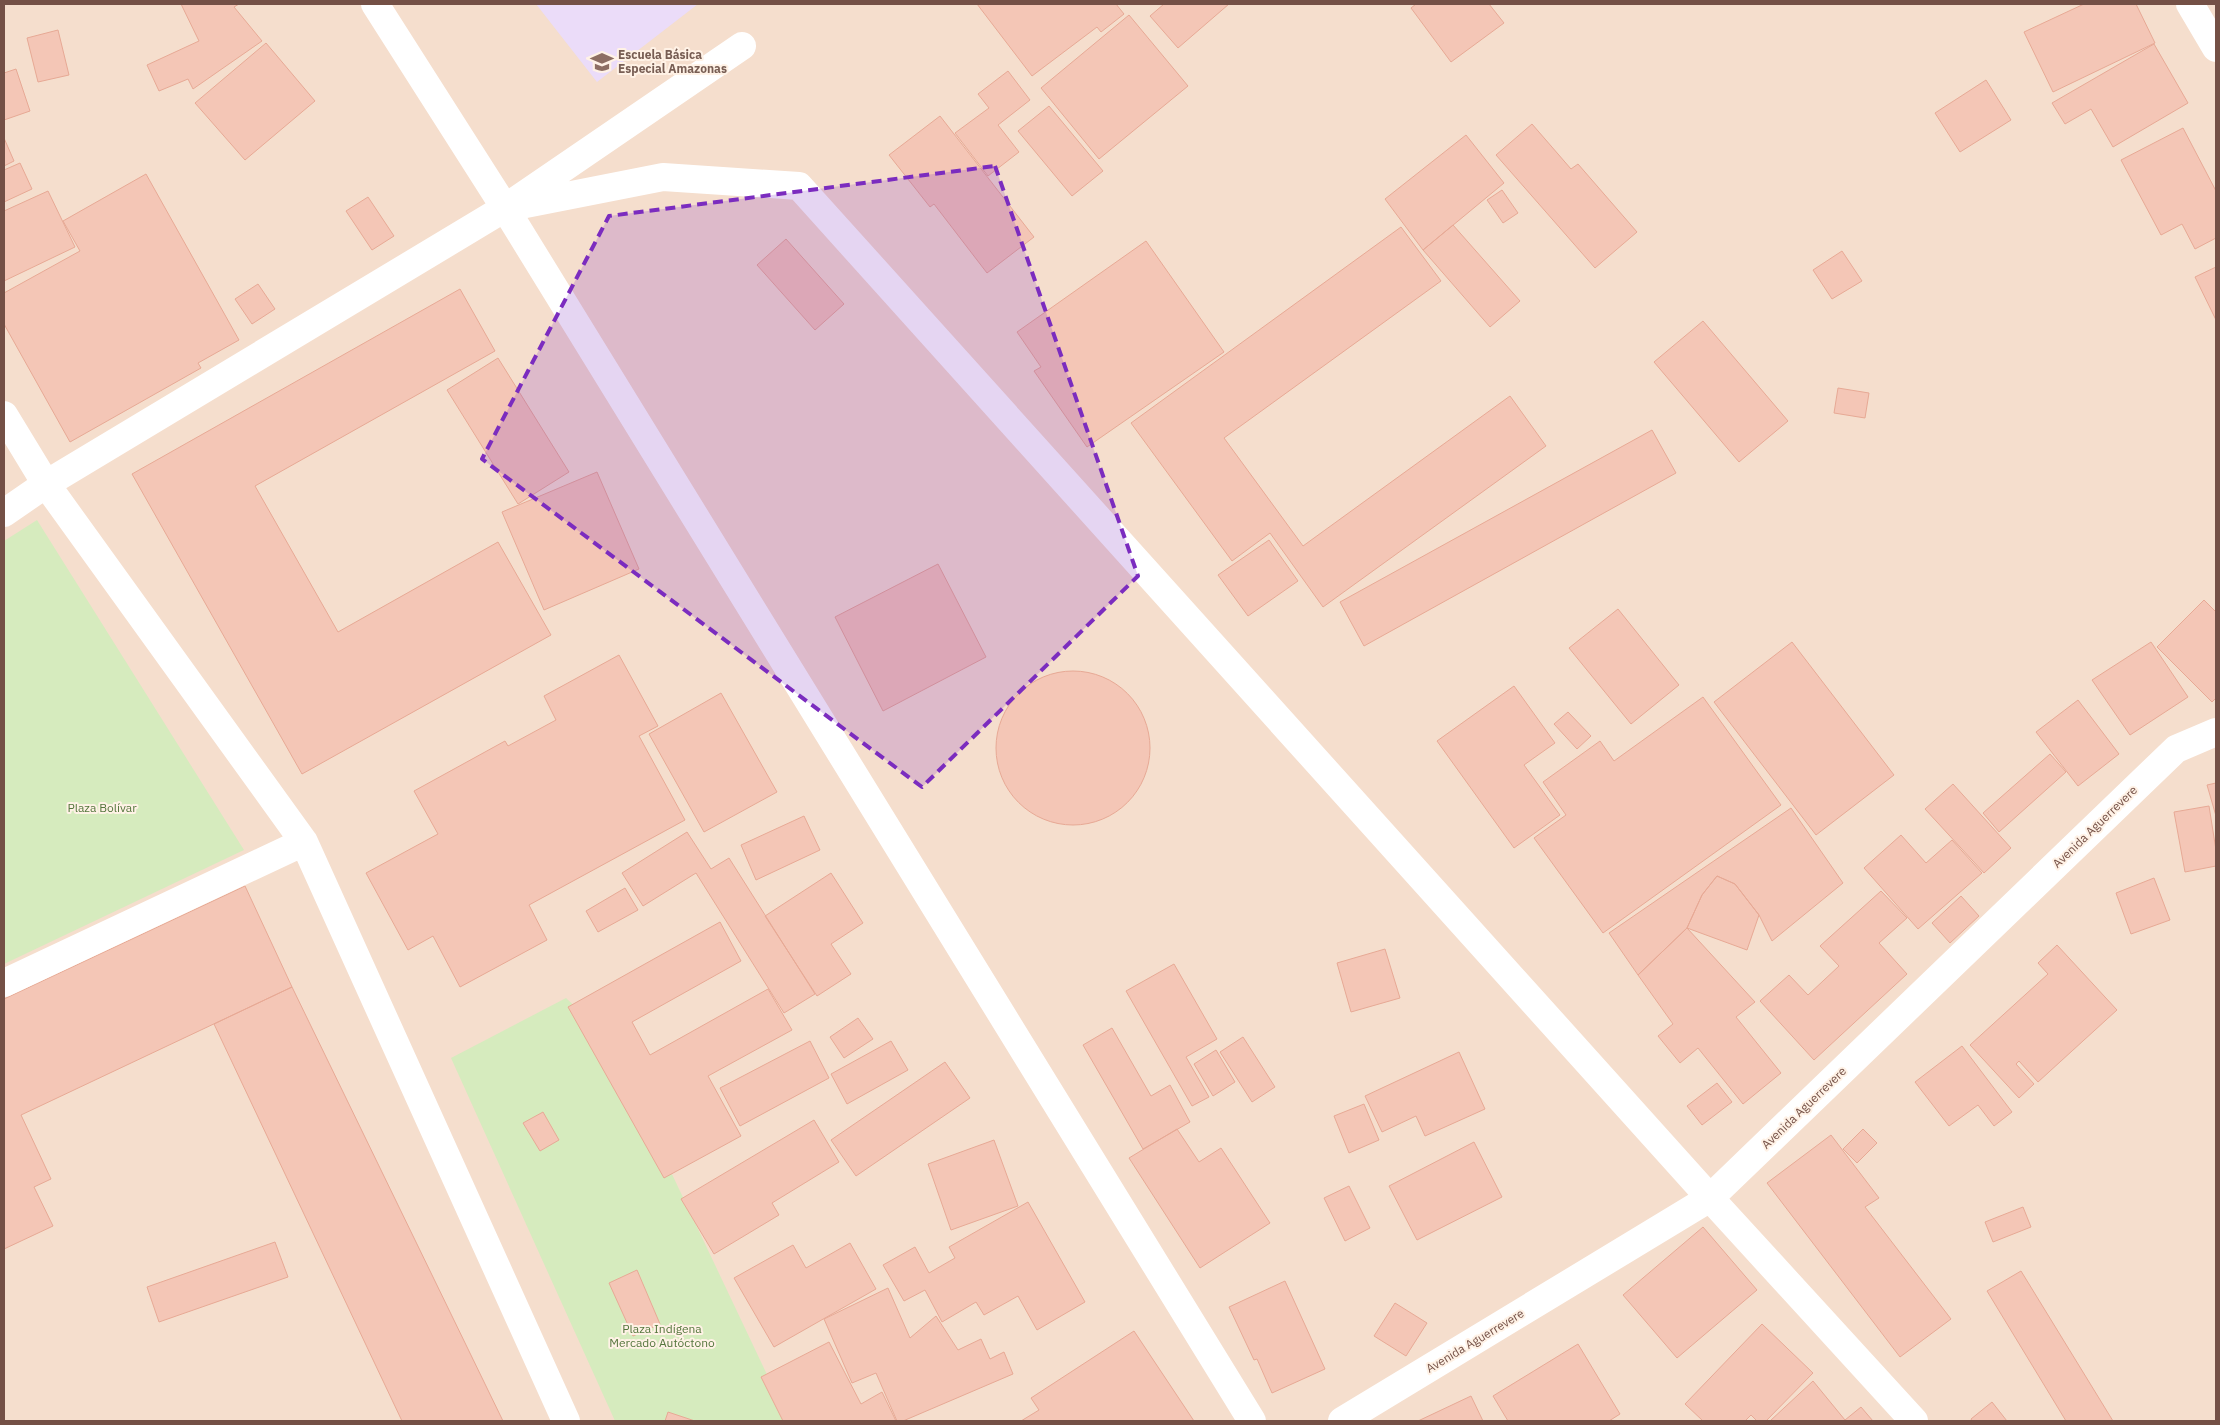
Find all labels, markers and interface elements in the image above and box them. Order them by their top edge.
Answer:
place label: Escuela Básica Especial Amazonas [618,47,727,76]
school or university icon: Escuela Básica Especial Amazonas [589,49,615,75]
street label: Avenida Aguerrevere [2049,782,2140,871]
park label: Plaza Bolívar [67,800,137,815]
street label: Avenida Aguerrevere [1758,1063,1849,1152]
street label: Avenida Aguerrevere [1423,1305,1527,1376]
park label: Plaza Indígena Mercado Autóctono [609,1321,715,1350]

